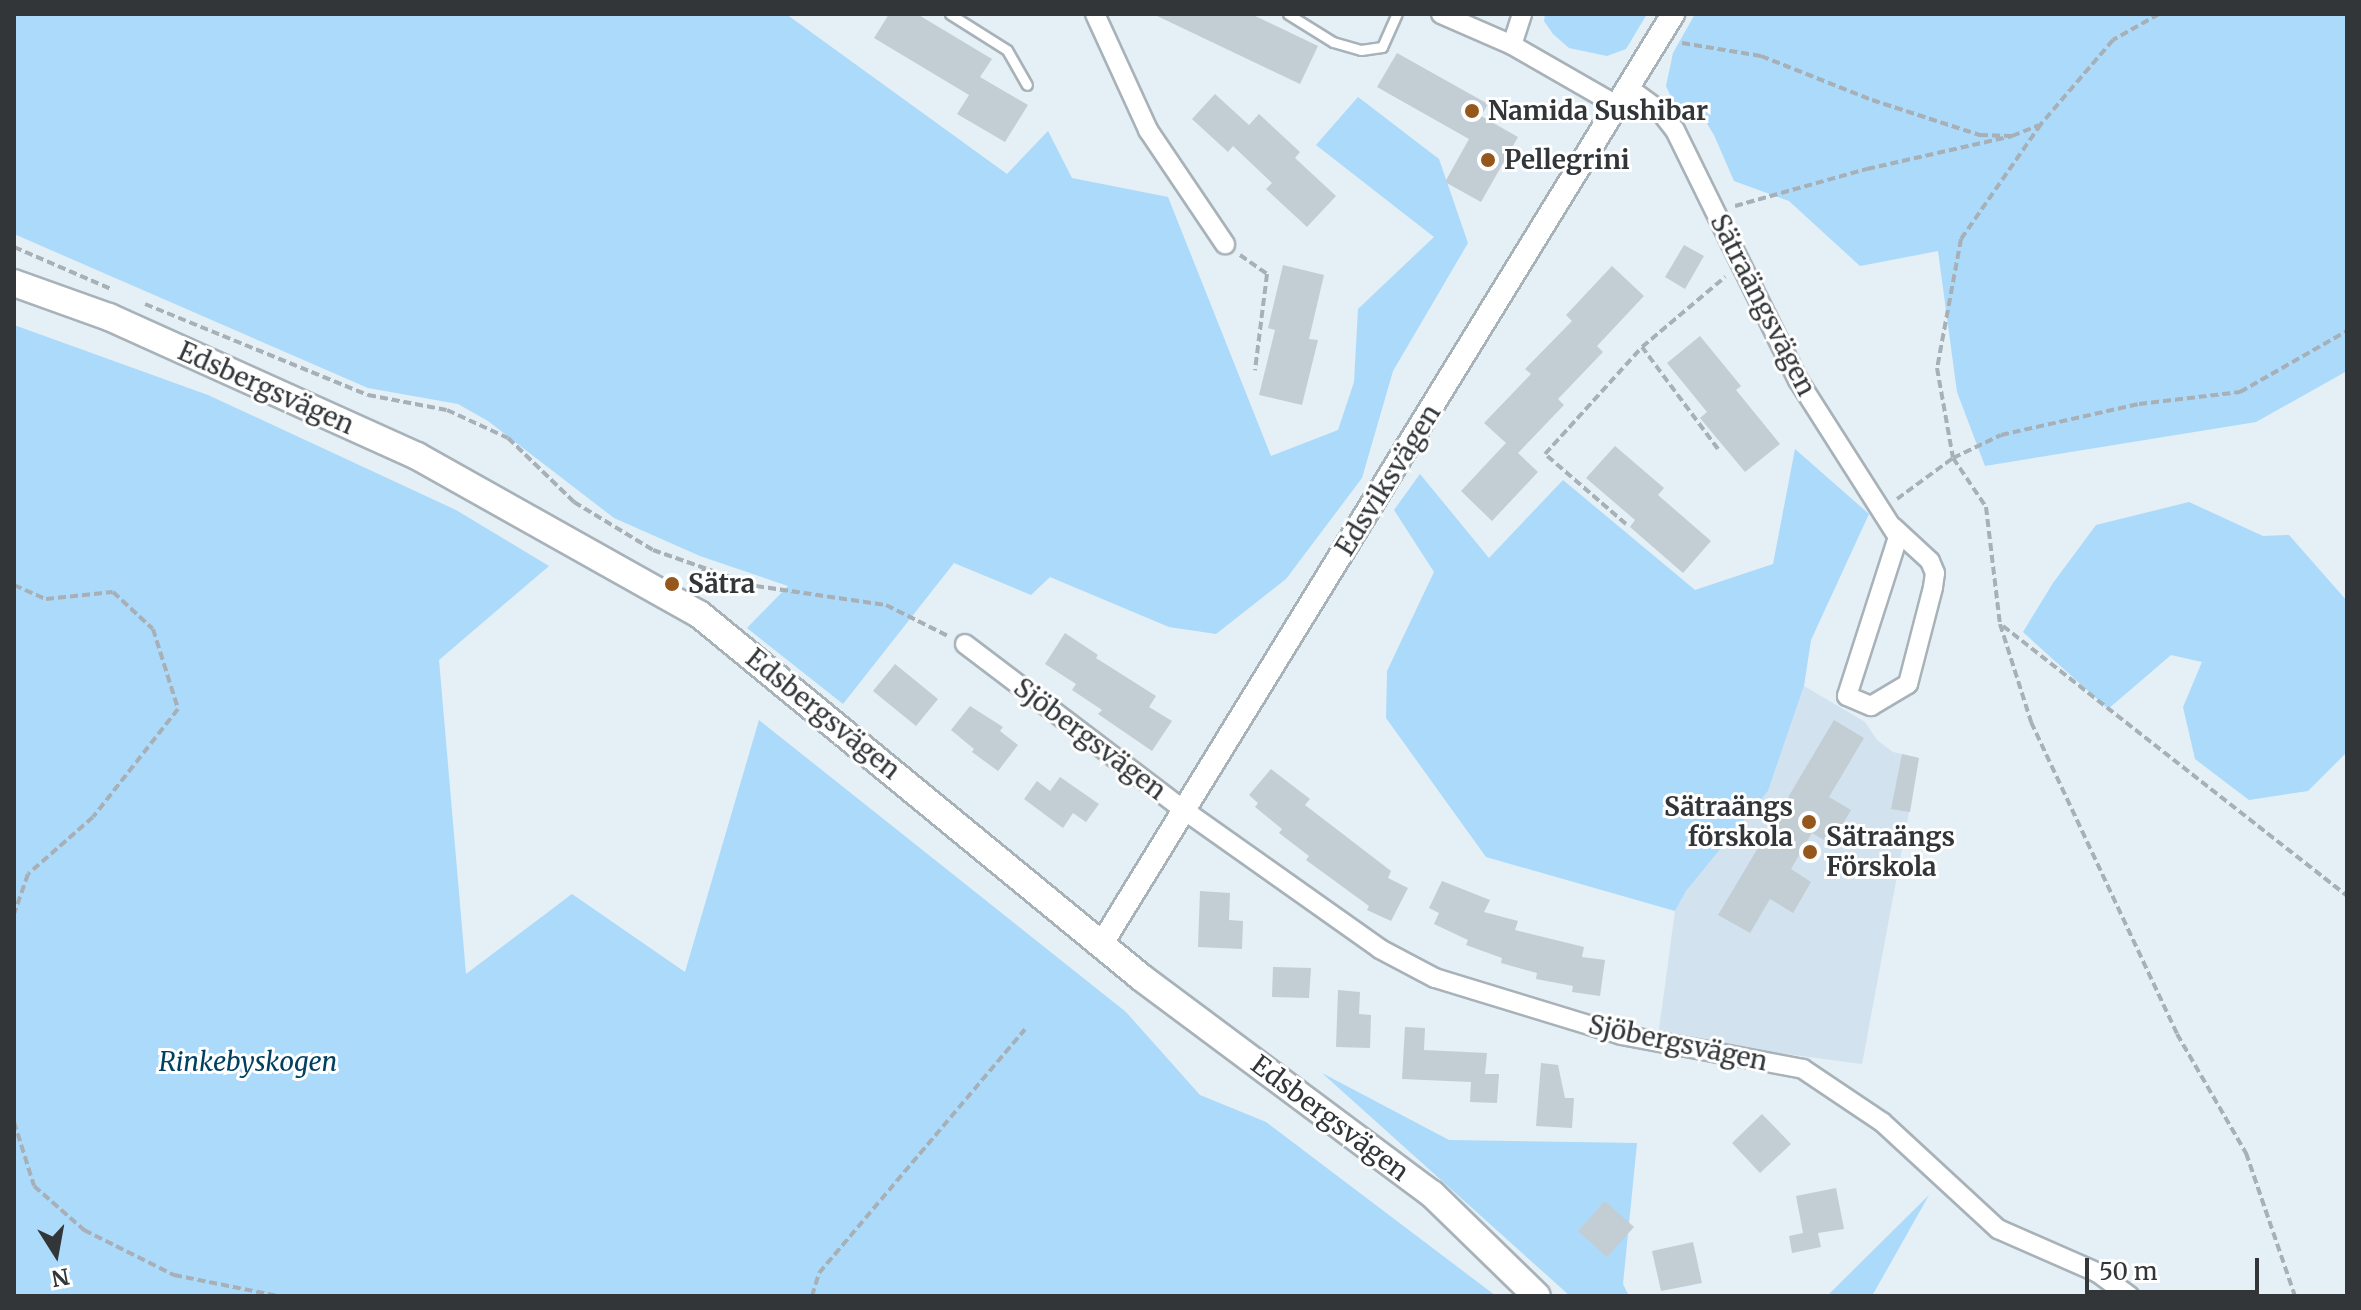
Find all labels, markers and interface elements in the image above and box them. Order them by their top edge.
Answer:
place label: Namida Sushibar [1488,95,1708,127]
marker: Namida Sushibar [1463,102,1481,120]
place label: Pellegrini [1504,144,1630,176]
marker: Pellegrini [1479,151,1497,169]
street label: Sätraängsvägen [1704,209,1822,401]
street label: Edsbergsvägen [173,335,359,441]
street label: Edsviksvägen [1329,399,1447,561]
place label: Sätra [688,568,755,600]
marker: Sätra [663,575,681,593]
street label: Edsbergsvägen [740,642,906,786]
street label: Sjöbergsvägen [1008,672,1172,806]
place label: Sätraängs förskola [1664,791,1793,852]
marker: Sätraängs förskola [1800,813,1818,831]
place label: Sätraängs Förskola [1826,821,1955,882]
marker: Sätraängs Förskola [1801,843,1819,861]
street label: Sjöbergsvägen [1586,1009,1770,1077]
park label: Rinkebyskogen [159,1046,337,1078]
street label: Edsbergsvägen [1245,1049,1415,1187]
north arrow [16,1214,96,1294]
scale bar [2089,1242,2263,1292]
text: 50 m [2099,1256,2158,1287]
text: N [49,1262,72,1293]

